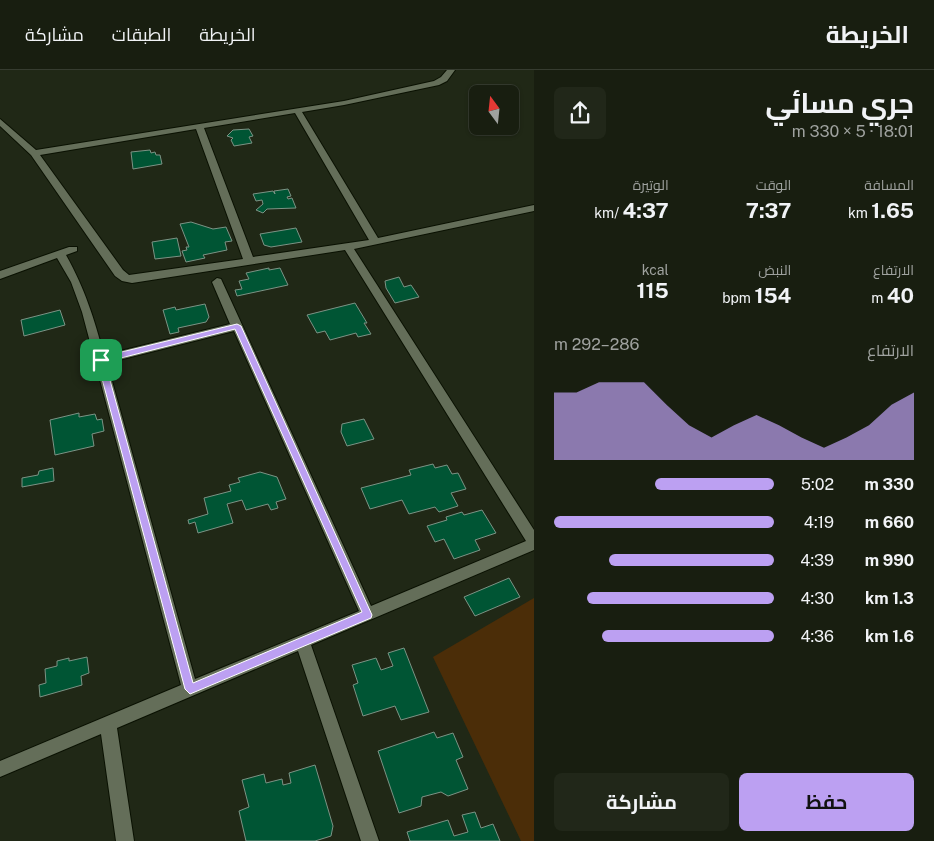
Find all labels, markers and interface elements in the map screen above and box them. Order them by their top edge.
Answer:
text: الخريطة [826,20,909,48]
text: مشاركة [25,24,84,45]
text: الطبقات [112,24,171,45]
text: الخريطة [199,24,256,45]
north arrow [469,85,519,135]
map controls [469,85,519,135]
text: جري مسائي [766,86,914,119]
button: share [554,87,606,139]
text: 18:01 · 5 × 330 m [792,122,914,141]
text: الوتيرة [633,177,669,193]
text: الوقت [756,177,791,193]
text: المسافة [864,177,914,193]
text: 4:37 [622,198,669,223]
text: 7:37 [746,198,791,223]
text: 1.65 [871,198,914,223]
text: /km [594,205,622,221]
text: km [848,205,871,221]
text: kcal [642,262,669,278]
text: النبض [758,262,791,278]
text: الارتفاع [873,262,914,278]
text: 115 [637,278,669,303]
text: 154 [754,283,791,308]
text: 40 [887,283,914,308]
text: bpm [722,290,754,306]
text: m [871,290,887,306]
text: 286–292 m [554,335,639,354]
pin [80,339,122,381]
text: الارتفاع [867,341,914,360]
icon: arrive [87,346,115,374]
text: 5:02 [801,475,834,494]
text: 330 m [865,475,914,494]
text: 4:19 [804,513,834,532]
text: 660 m [865,513,914,532]
text: 4:39 [800,551,834,570]
text: 990 m [865,551,914,570]
text: 4:30 [801,589,834,608]
text: 1.3 km [865,589,914,608]
text: 4:36 [800,627,834,646]
text: 1.6 km [865,627,914,646]
button: مشاركة [554,773,729,831]
button: حفظ [739,773,914,831]

